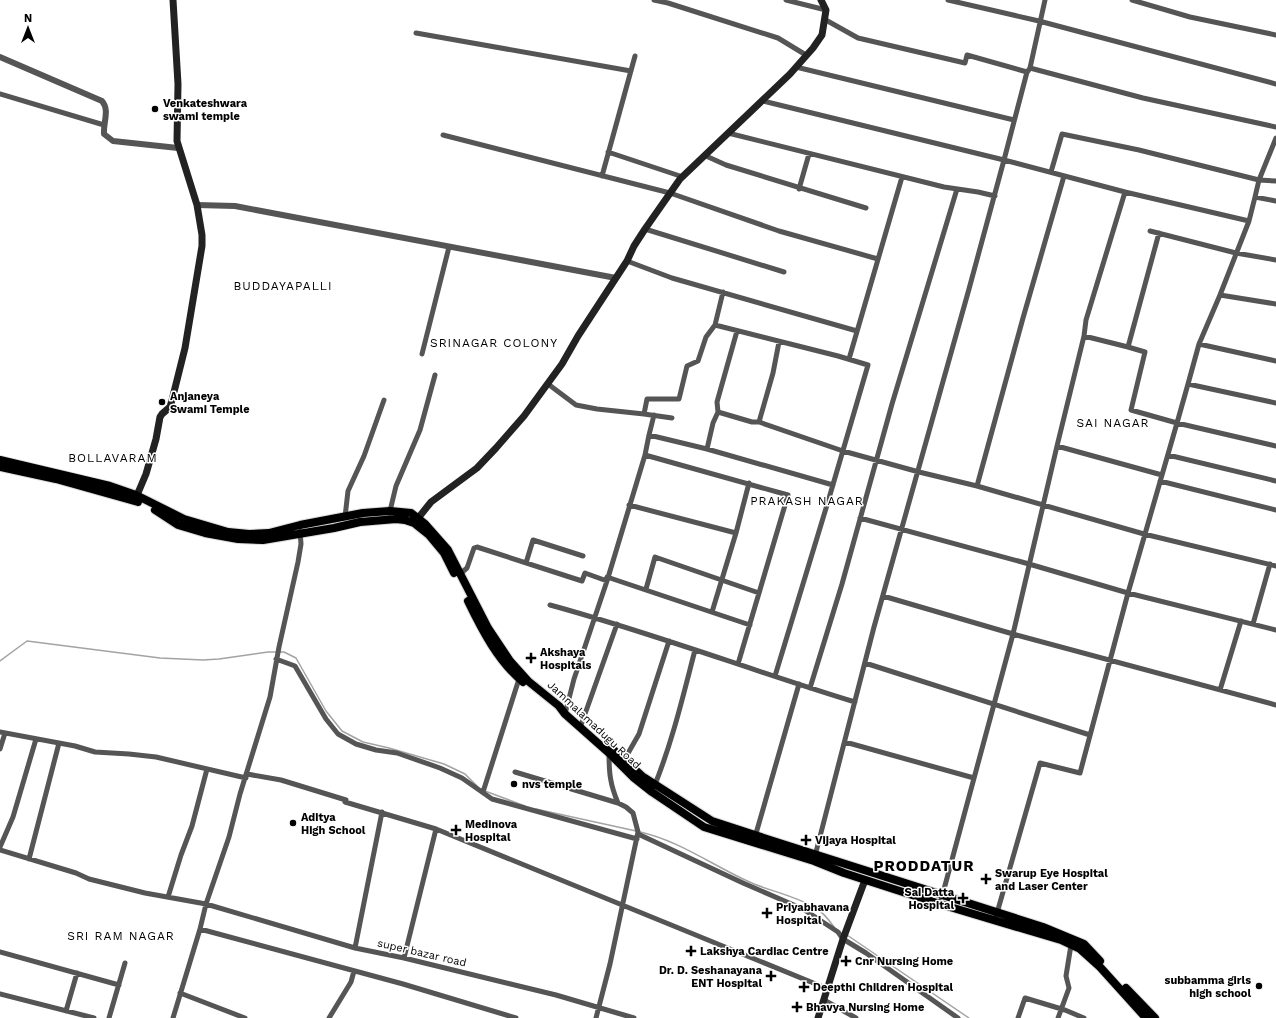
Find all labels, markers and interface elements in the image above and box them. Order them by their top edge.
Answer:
north arrow [8,8,48,48]
text: N [24,12,32,25]
place label: Venkateshwara swami temple [163,97,248,123]
marker: Venkateshwara swami temple [150,104,160,114]
district label: BUDDAYAPALLI [233,279,333,293]
district label: SRINAGAR COLONY [430,336,558,350]
place label: Anjaneya Swami Temple [170,390,250,416]
marker: Anjaneya Swami Temple [157,397,167,407]
district label: SAI NAGAR [1076,416,1150,430]
district label: BOLLAVARAM [68,451,158,465]
district label: PRAKASH NAGAR [750,494,864,508]
place label: Akshaya Hospitals [540,646,592,672]
marker: Akshaya Hospitals [525,652,537,664]
street label: Jammalamadugu Road [545,678,643,772]
place label: nvs temple [522,778,582,791]
marker: nvs temple [509,779,519,789]
place label: Aditya High School [301,811,366,837]
marker: Aditya High School [288,818,298,828]
place label: Medinova Hospital [465,818,518,844]
marker: Medinova Hospital [450,824,462,836]
marker: Vijaya Hospital [800,834,812,846]
place label: Vijaya Hospital [815,834,896,847]
district label: PRODDATUR [873,857,975,875]
place label: Swarup Eye Hospital and Laser Center [995,867,1108,893]
marker: Swarup Eye Hospital and Laser Center [980,873,992,885]
place label: Sai Datta Hospital [905,886,955,912]
marker: Sai Datta Hospital [957,892,969,904]
place label: Priyabhavana Hospital [776,901,850,927]
marker: Priyabhavana Hospital [761,907,773,919]
district label: SRI RAM NAGAR [67,929,175,943]
street label: super bazar road [376,936,468,970]
marker: Lakshya Cardiac Centre [685,945,697,957]
place label: Lakshya Cardiac Centre [700,945,829,958]
marker: Cnr Nursing Home [840,955,852,967]
place label: Cnr Nursing Home [855,955,953,968]
place label: Dr. D. Seshanayana ENT Hospital [659,964,763,990]
marker: Dr. D. Seshanayana ENT Hospital [765,970,777,982]
place label: subbamma girls high school [1165,974,1251,1000]
marker: Deepthi Children Hospital [798,981,810,993]
place label: Deepthi Children Hospital [813,981,954,994]
marker: subbamma girls high school [1254,981,1264,991]
marker: Bhavya Nursing Home [791,1001,803,1013]
place label: Bhavya Nursing Home [806,1001,924,1014]

